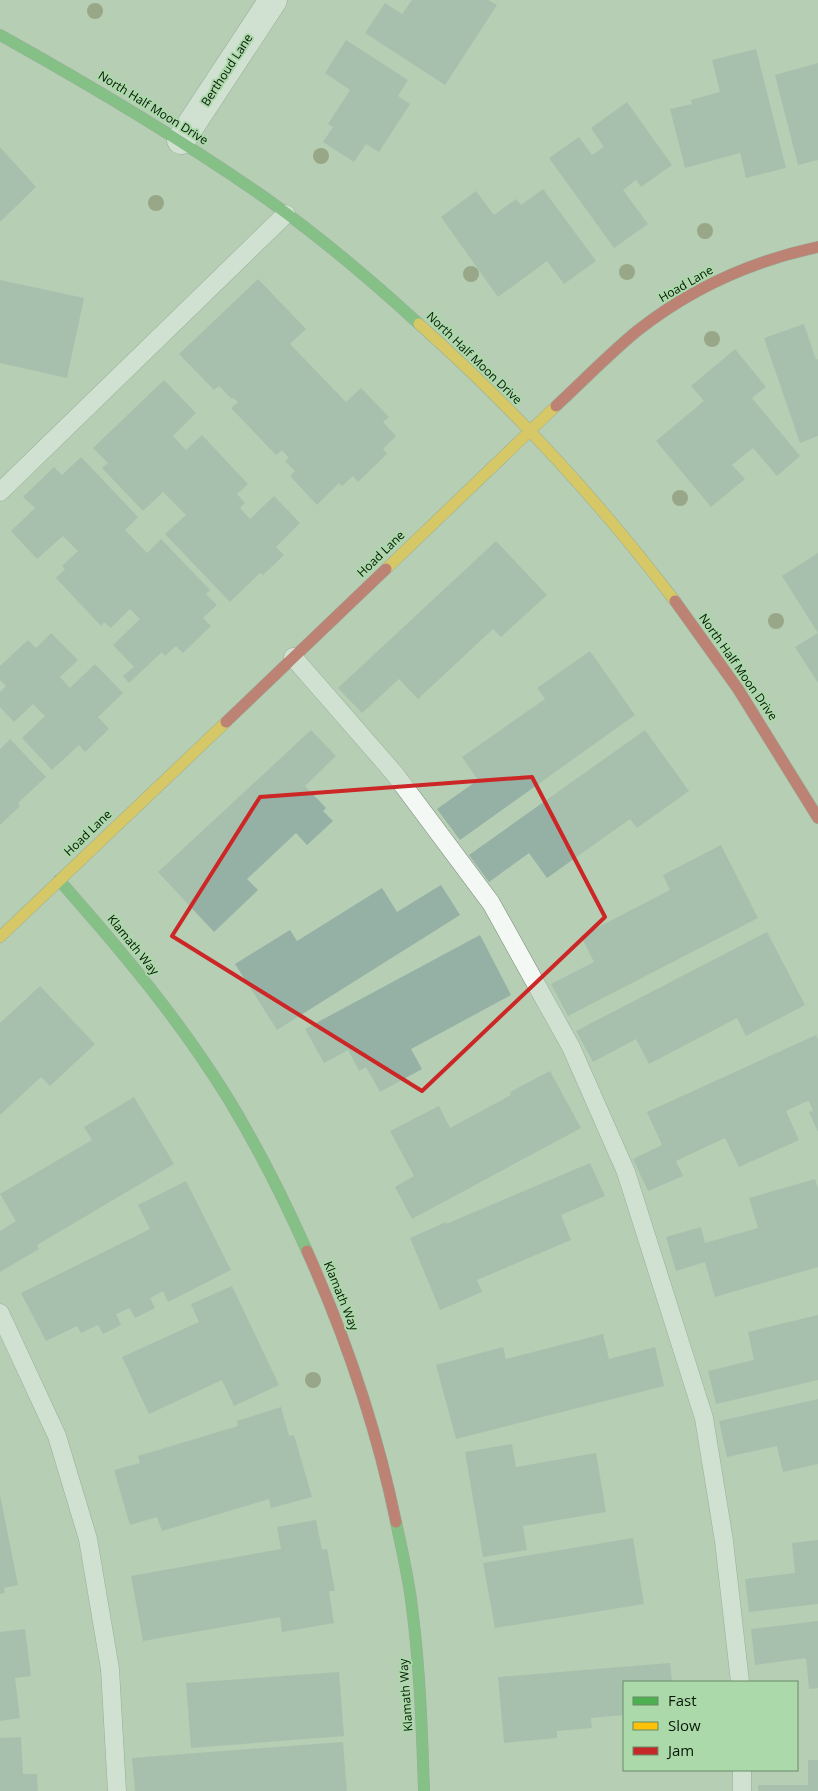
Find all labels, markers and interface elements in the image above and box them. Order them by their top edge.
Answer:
street label: Berthoud Lane [197,30,256,109]
street label: North Half Moon Drive [95,67,212,148]
street label: Hoad Lane [655,261,716,306]
street label: North Half Moon Drive [423,308,526,408]
street label: Hoad Lane [353,526,408,581]
street label: North Half Moon Drive [695,610,782,724]
street label: Hoad Lane [60,805,115,860]
street label: Klamath Way [104,911,164,979]
street label: Klamath Way [320,1259,363,1334]
street label: Klamath Way [394,1657,417,1732]
legend [623,1681,798,1771]
text: Fast [668,1690,697,1710]
text: Slow [668,1715,701,1735]
text: Jam [666,1740,694,1760]

